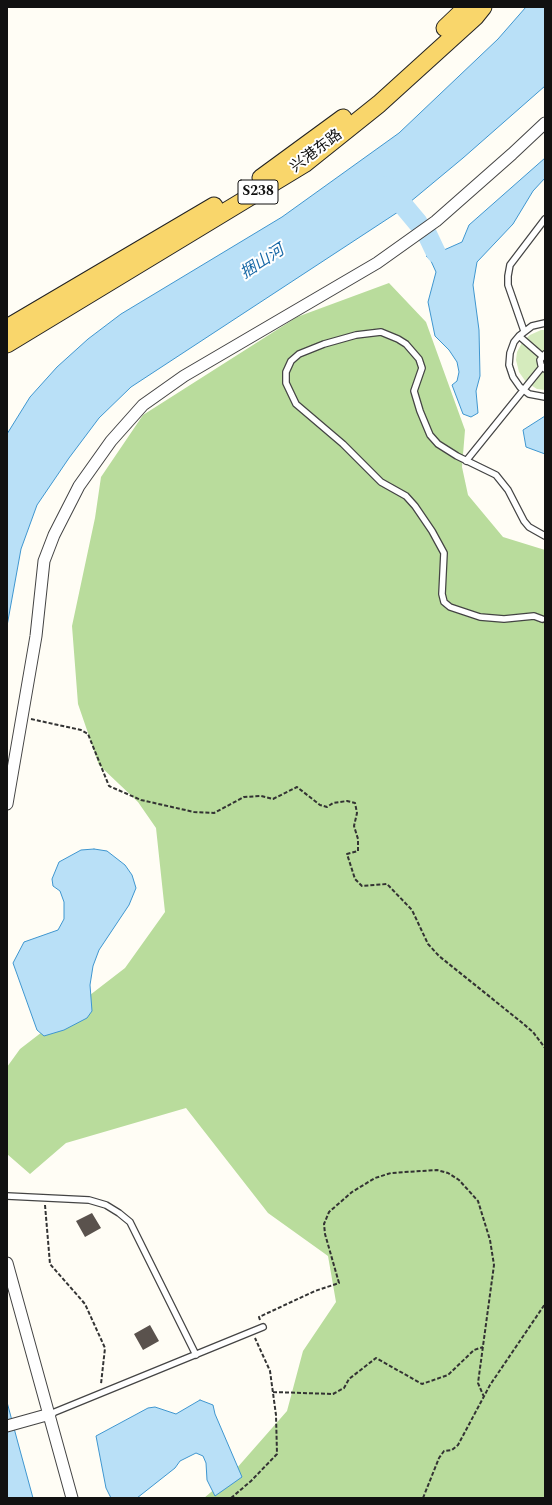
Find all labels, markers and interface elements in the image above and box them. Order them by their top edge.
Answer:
street label: 兴港东路 [288,127,346,177]
road number: S238 [238,180,278,204]
water label: 捆山河 [238,242,288,284]

